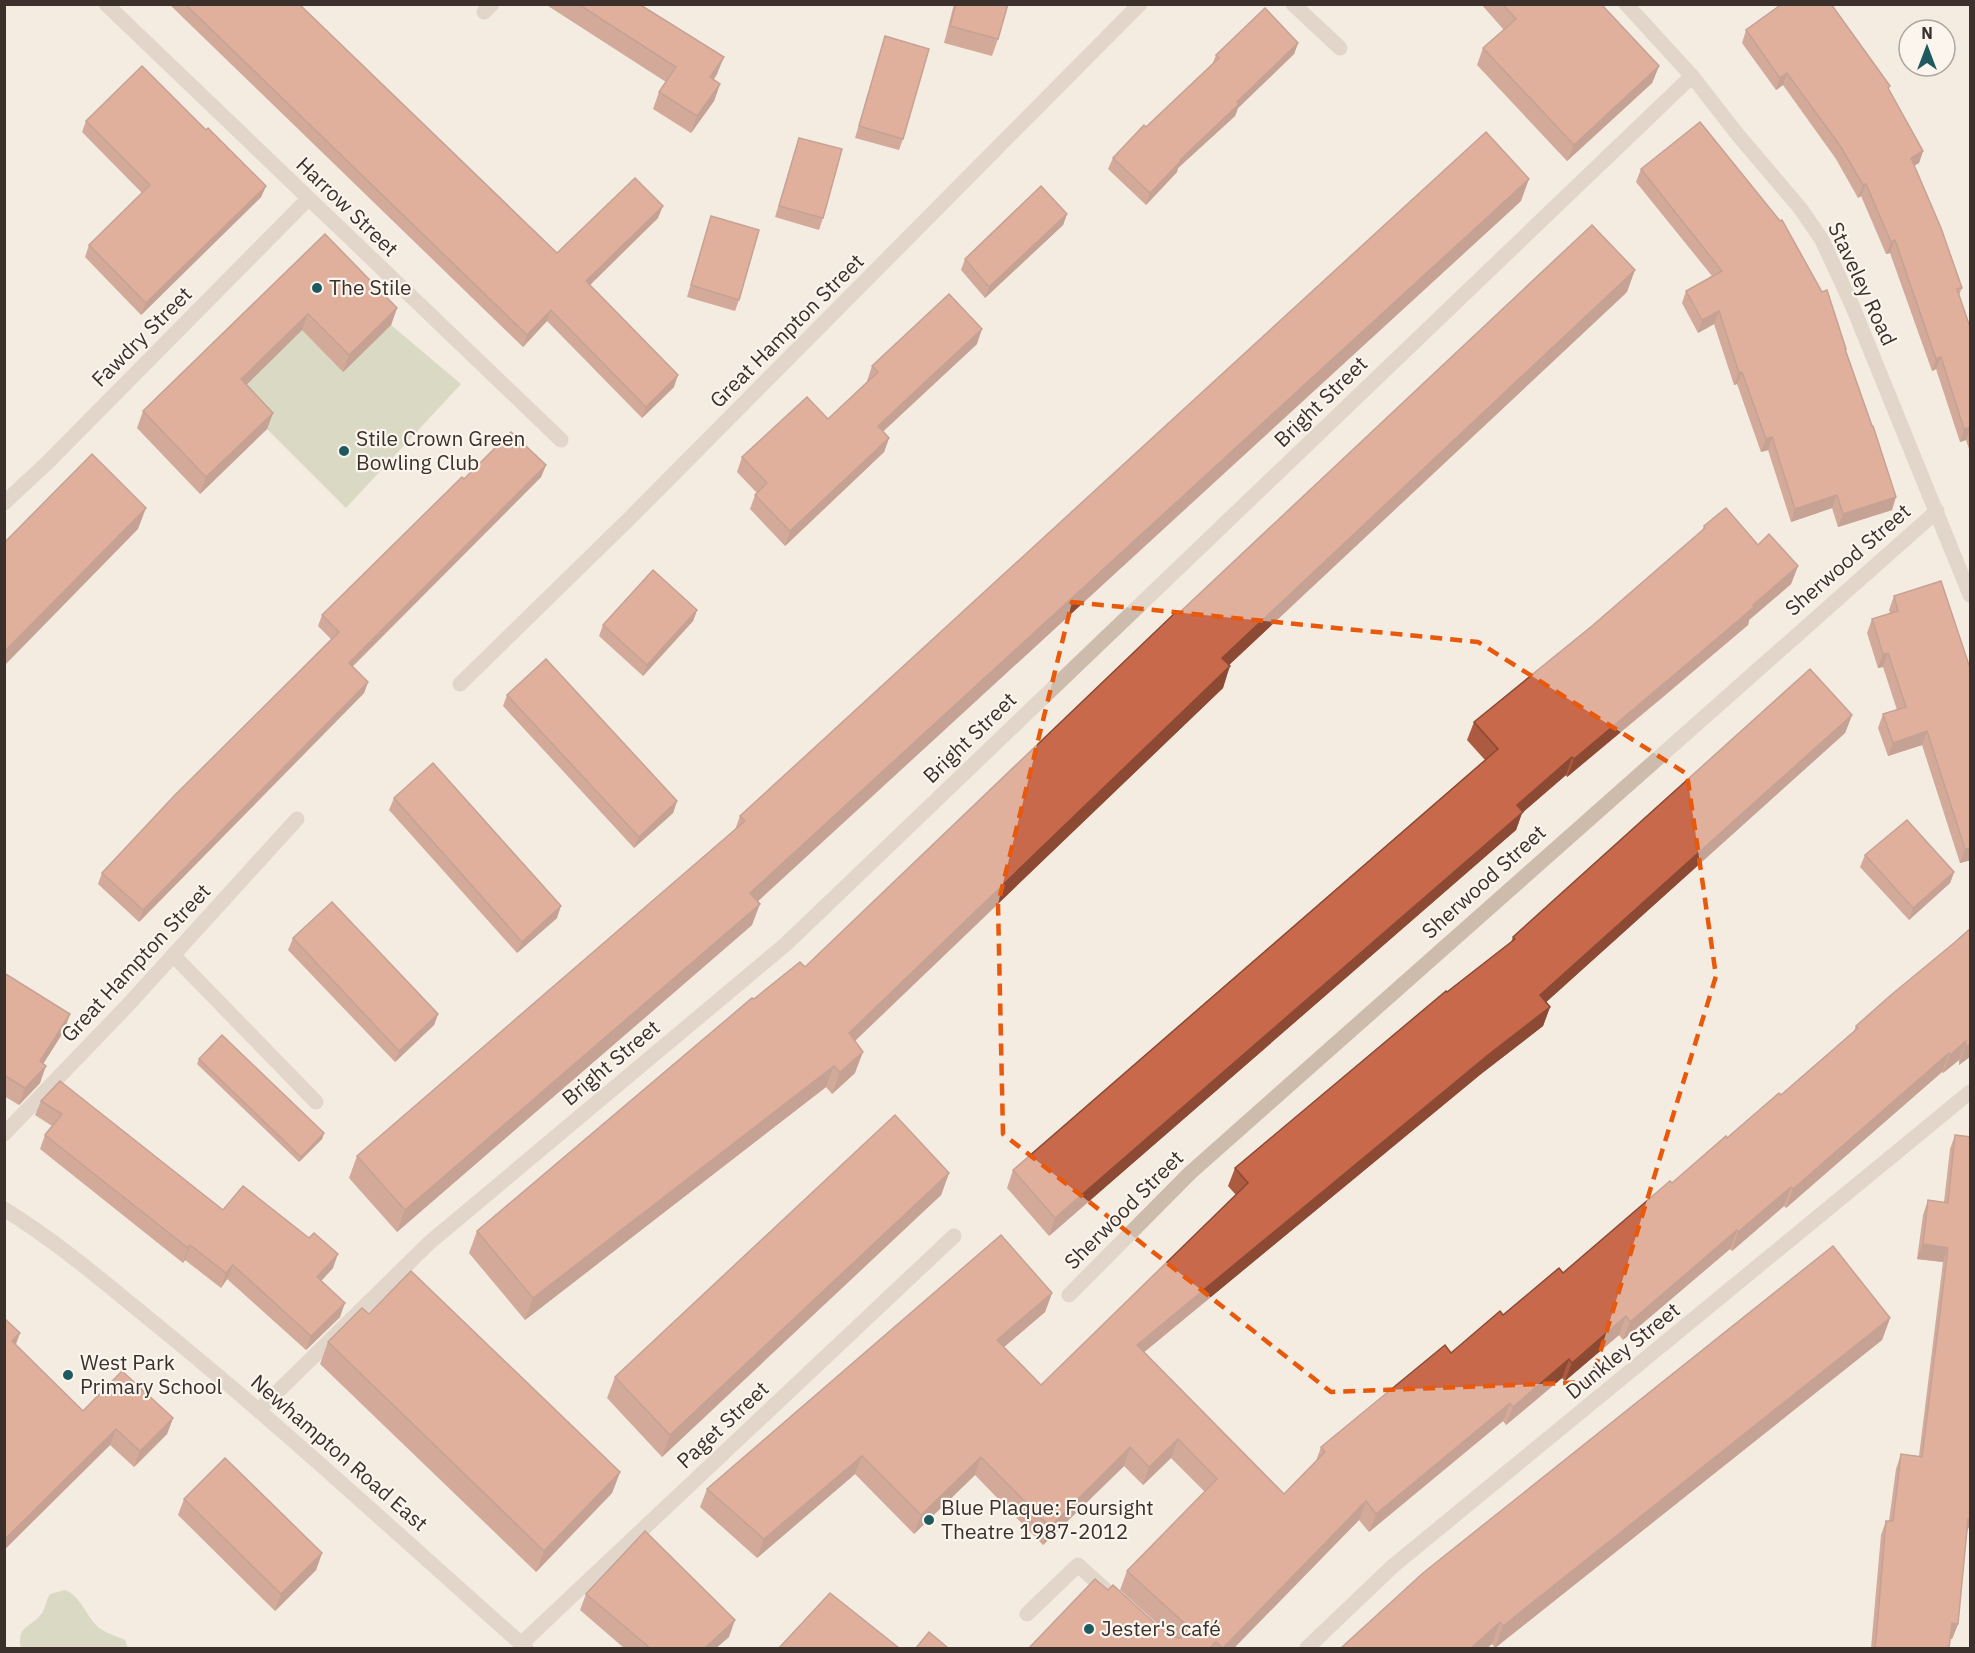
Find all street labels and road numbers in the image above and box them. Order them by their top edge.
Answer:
street label: Harrow Street [291,150,405,262]
street label: Staveley Road [1822,217,1904,350]
street label: Great Hampton Street [703,247,869,413]
street label: Fawdry Street [85,280,198,393]
street label: Bright Street [1268,350,1373,453]
street label: Sherwood Street [1779,497,1916,622]
street label: Bright Street [917,686,1022,789]
street label: Sherwood Street [1415,818,1551,944]
street label: Great Hampton Street [54,877,216,1048]
street label: Bright Street [556,1013,665,1111]
street label: Sherwood Street [1058,1144,1189,1275]
street label: Dunkley Street [1559,1296,1685,1405]
street label: Newhampton Road East [245,1368,434,1537]
street label: Paget Street [670,1374,774,1474]

